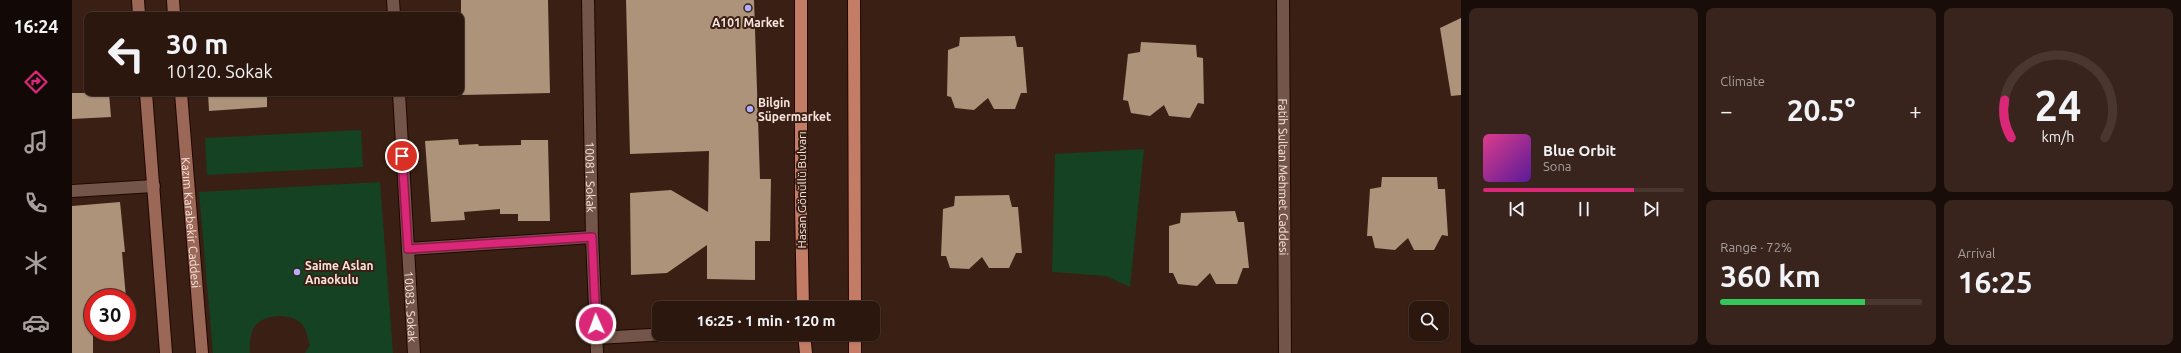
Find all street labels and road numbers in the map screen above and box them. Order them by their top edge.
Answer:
street label: Fatih Sultan Mehmet Caddesi [1277,99,1291,256]
street label: Hasan Gönüllü Bulvarı [795,131,808,249]
street label: 10081. Sokak [584,141,598,213]
street label: Kazım Karabekir Caddesi [180,156,203,289]
street label: 10083. Sokak [403,271,420,343]

